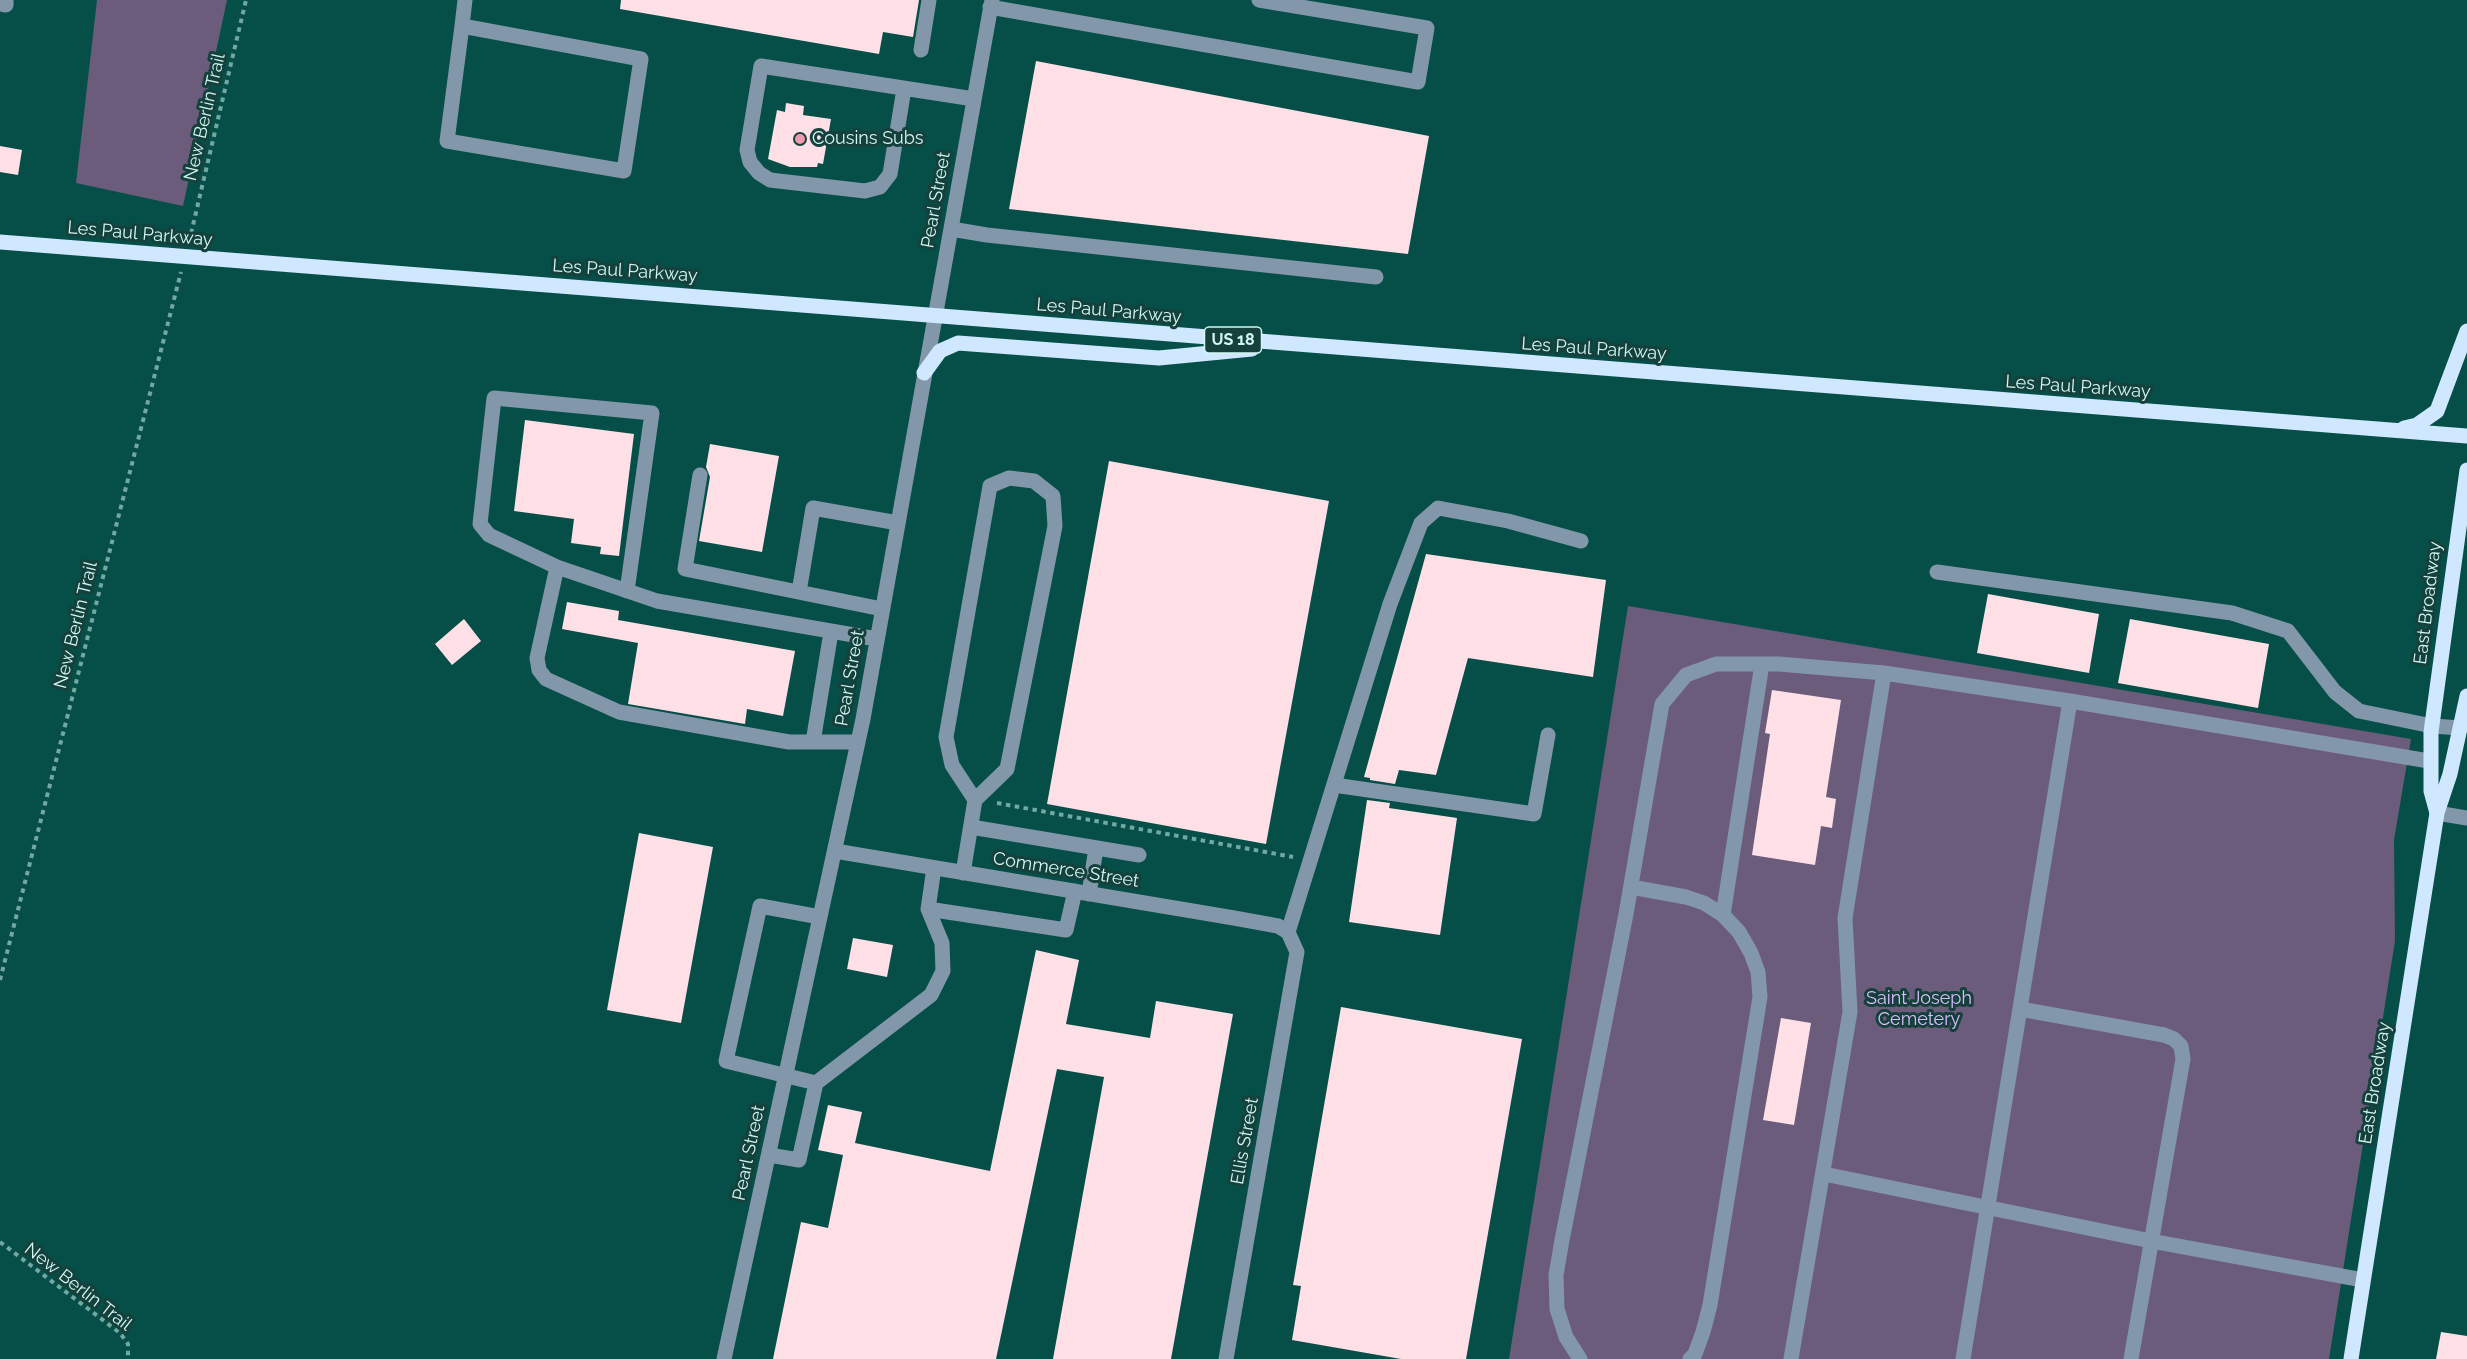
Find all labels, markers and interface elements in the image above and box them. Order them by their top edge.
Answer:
street label: New Berlin Trail [180,51,230,183]
place label: Cousins Subs [812,128,924,150]
marker: Cousins Subs [793,132,807,146]
street label: Pearl Street [917,150,955,250]
street label: Les Paul Parkway [67,217,213,251]
street label: Les Paul Parkway [552,255,698,287]
street label: Les Paul Parkway [1036,294,1182,328]
road number: US 18 [1204,327,1262,353]
street label: Les Paul Parkway [1521,333,1667,365]
street label: Les Paul Parkway [2005,371,2151,403]
street label: East Broadway [2410,540,2446,666]
street label: New Berlin Trail [50,559,102,691]
street label: Pearl Street [831,628,869,728]
street label: Commerce Street [991,848,1141,892]
park label: Saint Joseph Cemetery [1866,988,1972,1030]
street label: East Broadway [2355,1020,2395,1146]
street label: Ellis Street [1227,1096,1263,1186]
street label: Pearl Street [728,1103,770,1203]
street label: New Berlin Trail [20,1238,136,1336]

